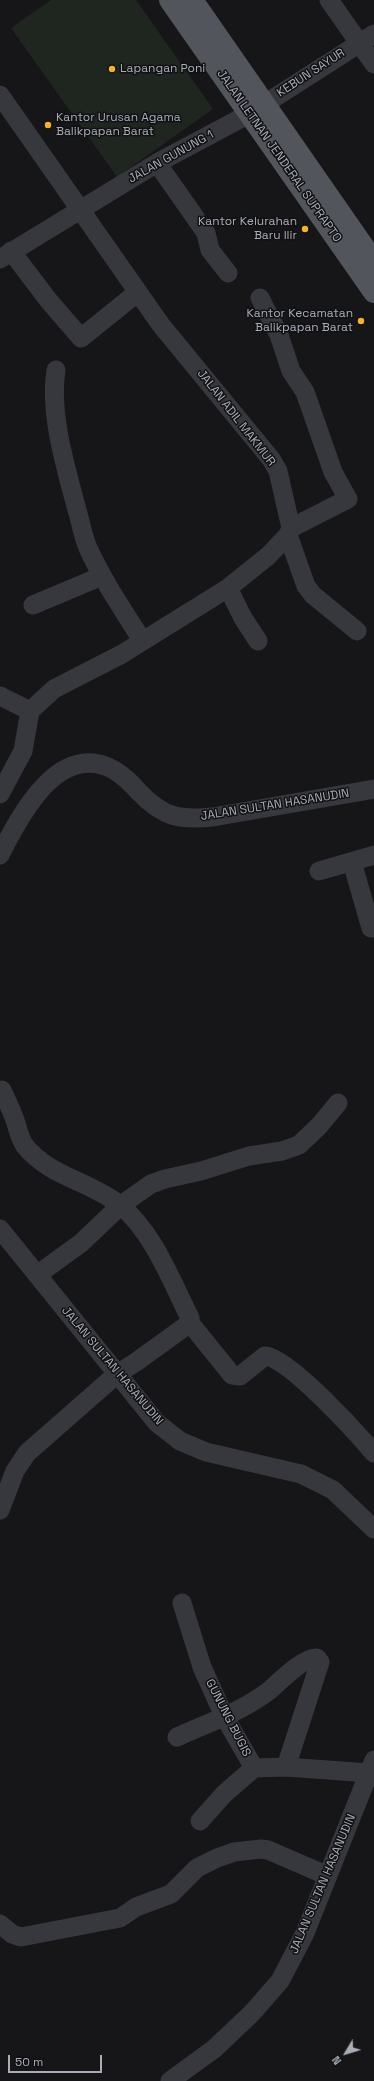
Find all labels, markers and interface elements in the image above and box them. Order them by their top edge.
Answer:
street label: KEBUN SAYUR [274,46,348,100]
place label: Lapangan Poni [120,62,205,76]
marker: Lapangan Poni [107,64,117,74]
street label: JALAN LETNAN JENDERAL SUPRAPTO [214,67,344,245]
place label: Kantor Urusan Agama Balikpapan Barat [56,111,181,139]
marker: Kantor Urusan Agama Balikpapan Barat [43,120,53,130]
street label: JALAN GUNUNG 1 [126,128,216,186]
place label: Kantor Kelurahan Baru Ilir [198,215,297,243]
marker: Kantor Kelurahan Baru Ilir [300,224,310,234]
place label: Kantor Kecamatan Balikpapan Barat [246,307,353,335]
marker: Kantor Kecamatan Balikpapan Barat [356,316,366,326]
street label: JALAN ADIL MAKMUR [194,367,278,469]
street label: JALAN SULTAN HASANUDIN [200,786,350,824]
street label: JALAN SULTAN HASANUDIN [58,1304,166,1428]
street label: GUNUNG BUGIS [202,1677,254,1759]
street label: JALAN SULTAN HASANUDIN [287,1812,359,1956]
north arrow [326,2033,366,2073]
scale bar [10,2047,104,2073]
text: N [329,2053,344,2068]
text: 50 m [15,2054,43,2070]

